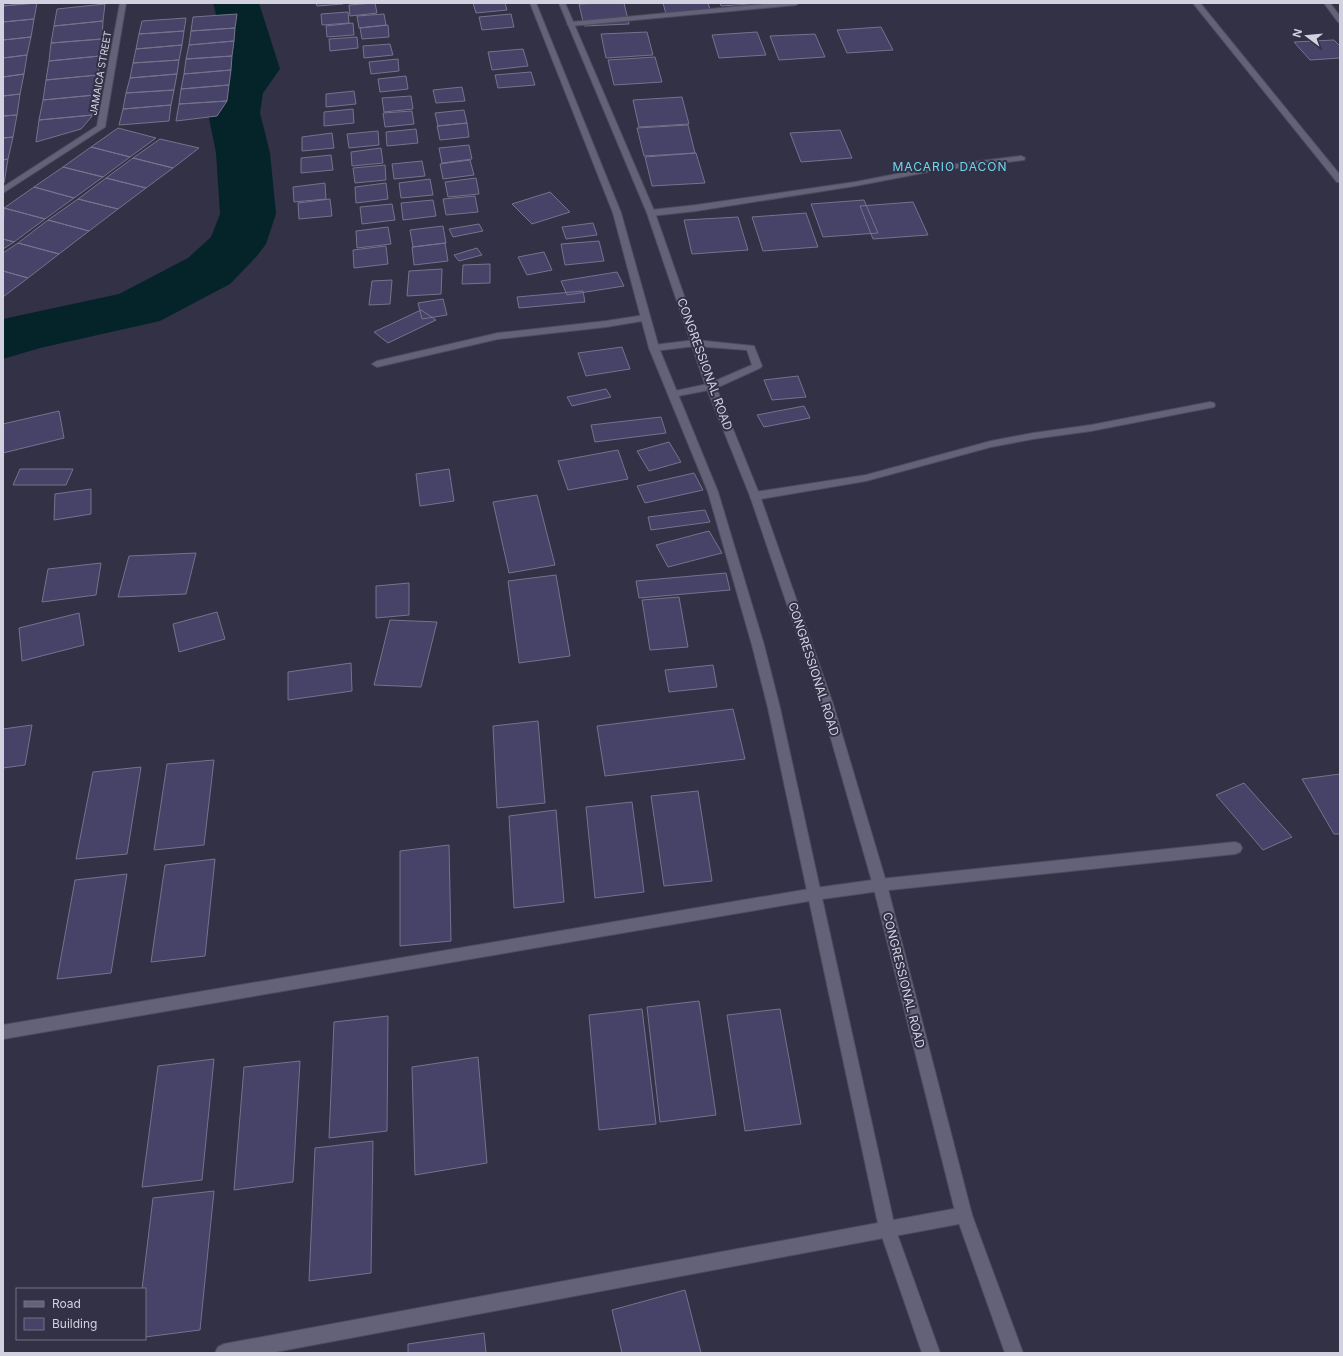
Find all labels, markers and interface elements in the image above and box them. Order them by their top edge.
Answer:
north arrow [1287,16,1327,56]
text: N [1290,27,1305,39]
street label: JAMAICA STREET [87,30,113,116]
district label: MACARIO DACON [892,159,1008,174]
street label: CONGRESSIONAL ROAD [674,296,736,432]
street label: CONGRESSIONAL ROAD [785,600,843,738]
street label: CONGRESSIONAL ROAD [880,910,928,1050]
legend [16,1288,146,1340]
text: Road [52,1296,81,1311]
text: Building [52,1316,97,1331]

